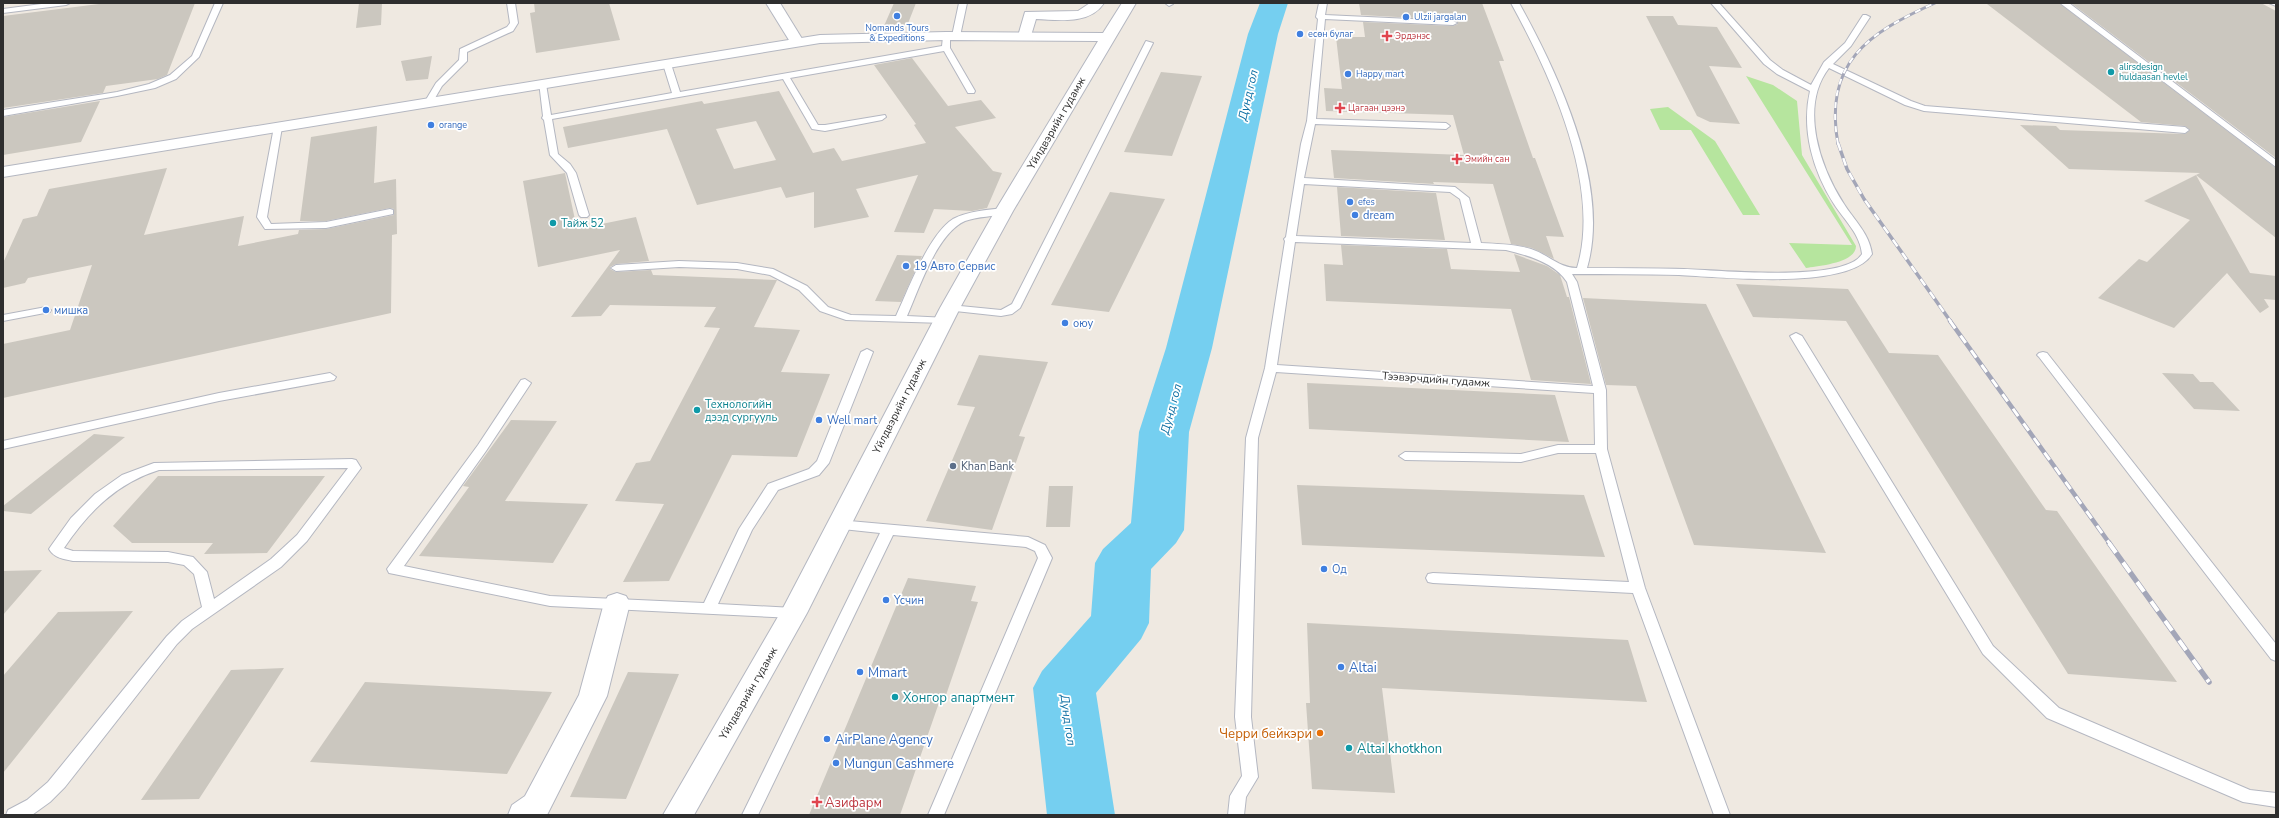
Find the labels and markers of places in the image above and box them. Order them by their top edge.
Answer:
marker: Nomands Tours & Expeditions [892,11,902,21]
place label: Ulzii jargalan [1414,11,1467,23]
marker: Ulzii jargalan [1401,12,1411,22]
place label: Nomands Tours & Expeditions [865,22,929,44]
place label: есөн булаг [1308,28,1353,40]
marker: есөн булаг [1295,29,1305,39]
place label: Эрдэнэс [1395,30,1431,42]
marker: Эрдэнэс [1382,31,1392,41]
place label: alirsdesign huldaasan hevlel [2119,61,2188,83]
marker: alirsdesign huldaasan hevlel [2106,67,2116,77]
place label: Happy mart [1356,68,1405,80]
marker: Happy mart [1343,69,1353,79]
place label: Цагаан цээнэ [1348,102,1405,114]
marker: Цагаан цээнэ [1335,103,1345,113]
place label: orange [439,119,467,131]
marker: orange [426,120,436,130]
place label: Эмийн сан [1465,153,1510,165]
marker: Эмийн сан [1452,154,1462,164]
place label: efes [1358,196,1375,208]
marker: efes [1345,197,1355,207]
place label: dream [1363,208,1394,223]
marker: dream [1350,210,1360,220]
place label: Тайж 52 [561,216,604,231]
marker: Тайж 52 [548,218,558,228]
place label: 19 Авто Сервис [914,259,996,274]
marker: 19 Авто Сервис [901,261,911,271]
place label: мишка [54,303,88,318]
marker: мишка [41,305,51,315]
place label: оюу [1073,316,1094,331]
marker: оюу [1060,318,1070,328]
place label: Технологийн дээд сургууль [705,397,777,425]
marker: Технологийн дээд сургууль [692,405,702,415]
place label: Well mart [827,413,877,428]
marker: Well mart [814,415,824,425]
place label: Khan Bank [961,459,1015,474]
marker: Khan Bank [948,461,958,471]
place label: Од [1332,562,1347,577]
marker: Од [1319,564,1329,574]
place label: Үсчин [893,593,924,608]
marker: Үсчин [881,595,891,605]
place label: Altai [1349,659,1377,677]
marker: Altai [1336,662,1346,672]
place label: Mmart [868,664,907,682]
marker: Mmart [855,667,865,677]
place label: Хонгор апартмент [903,689,1015,707]
marker: Хонгор апартмент [890,692,900,702]
place label: Черри бейкэри [1219,725,1312,743]
marker: Черри бейкэри [1315,728,1325,738]
place label: AirPlane Agency [835,731,933,749]
marker: AirPlane Agency [822,734,832,744]
place label: Altai khotkhon [1357,740,1442,758]
marker: Altai khotkhon [1344,743,1354,753]
place label: Mungun Cashmere [844,755,954,773]
marker: Mungun Cashmere [831,758,841,768]
place label: Азифарм [825,794,882,812]
marker: Азифарм [812,797,822,807]

